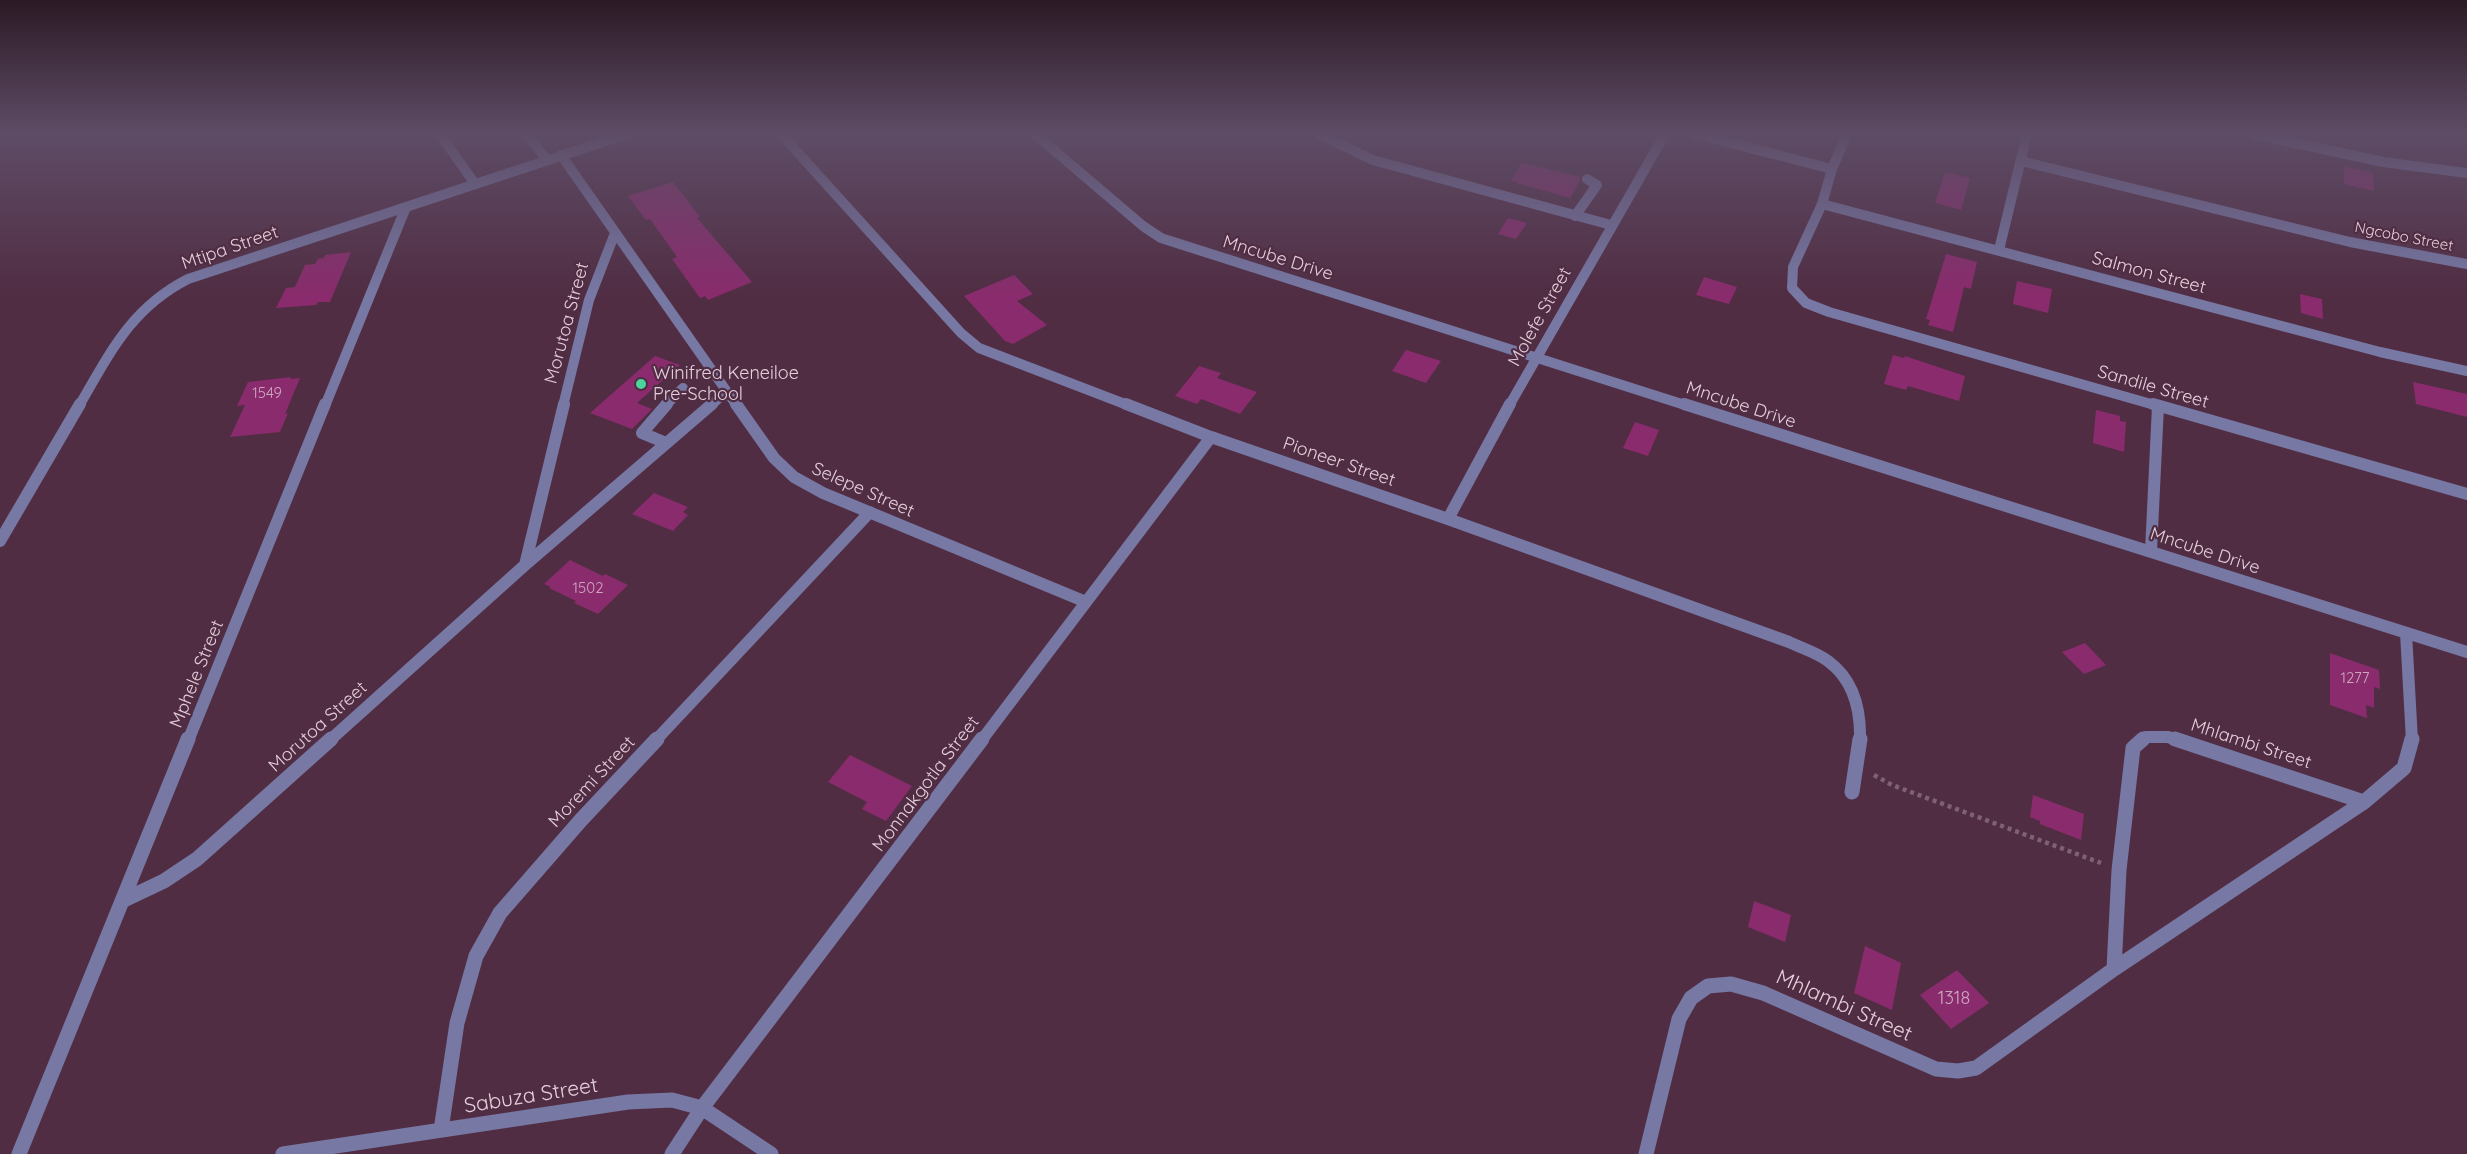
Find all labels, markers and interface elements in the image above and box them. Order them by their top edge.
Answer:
street label: Ngcobo Street [2353,219,2455,255]
street label: Mtipa Street [179,221,281,275]
street label: Mncube Drive [1220,231,1336,285]
street label: Salmon Street [2090,247,2208,299]
street label: Morutoa Street [540,260,594,386]
street label: Molefe Street [1504,264,1576,370]
street label: Sandile Street [2095,361,2211,413]
place label: Winifred Keneiloe Pre-School [653,363,799,406]
marker: Winifred Keneiloe Pre-School [634,377,648,391]
street label: Mncube Drive [1683,377,1799,433]
house number: 1549 [252,384,282,402]
street label: Pioneer Street [1280,433,1398,491]
street label: Selepe Street [809,458,917,522]
street label: Mncube Drive [2147,523,2263,579]
house number: 1502 [573,579,603,597]
street label: Mphele Street [166,617,228,731]
house number: 1277 [2341,669,2369,687]
street label: Morutoa Street [264,677,372,777]
street label: Monnakgotla Street [868,712,984,856]
street label: Mhlambi Street [2188,714,2314,774]
street label: Moremi Street [544,732,640,832]
street label: Mhlambi Street [1772,965,1916,1047]
house number: 1318 [1938,988,1970,1010]
street label: Sabuza Street [462,1073,600,1119]

